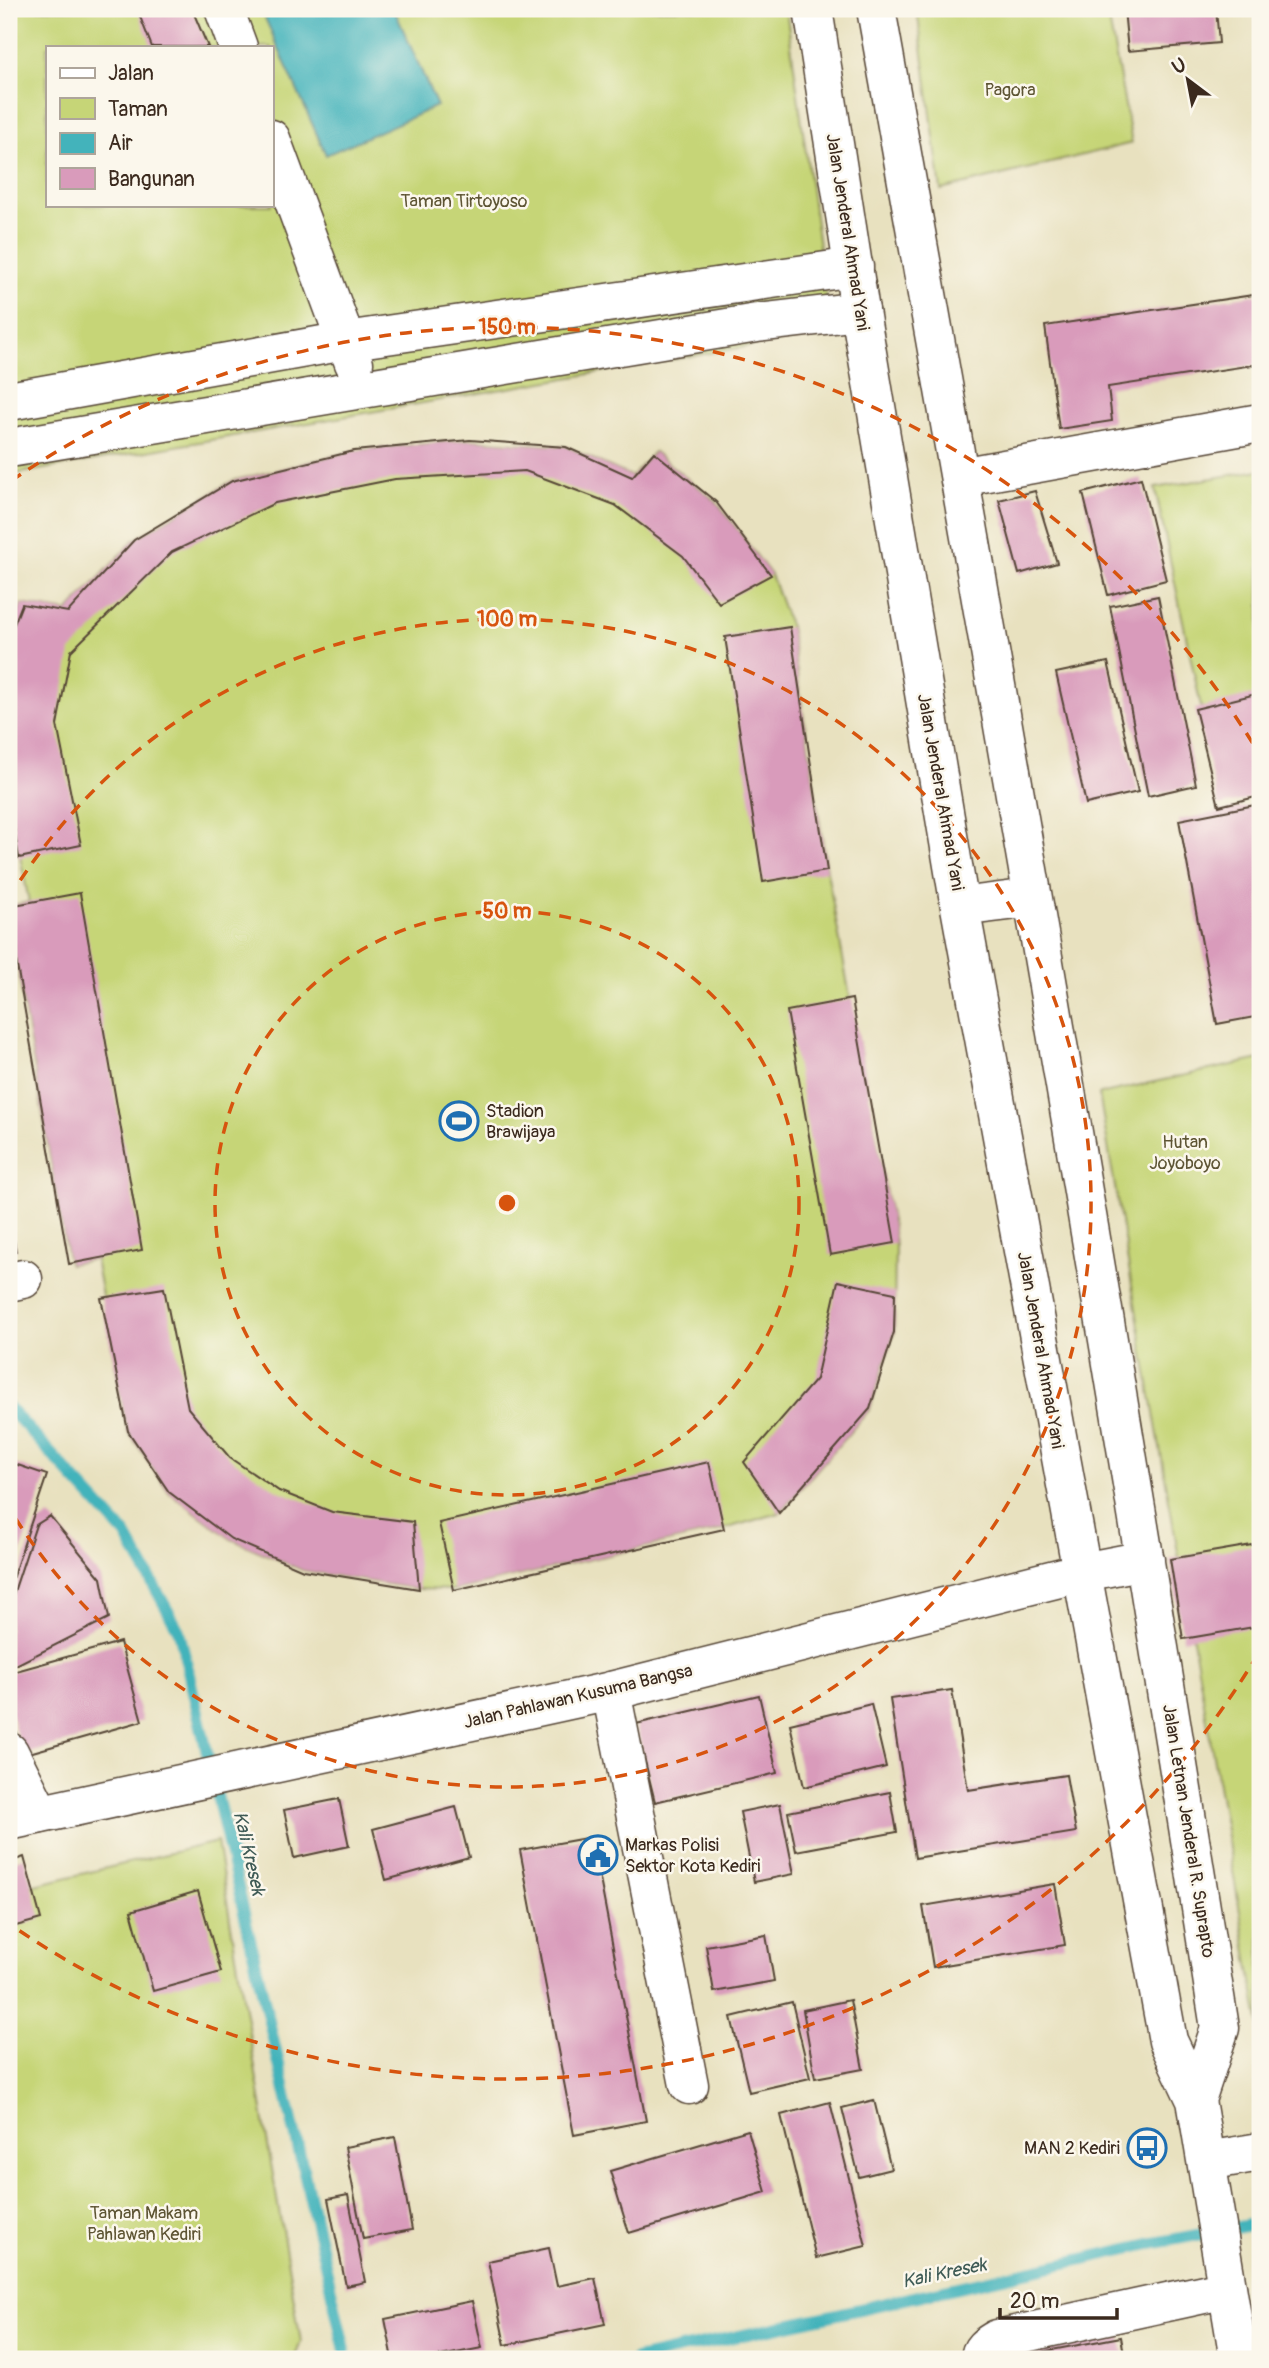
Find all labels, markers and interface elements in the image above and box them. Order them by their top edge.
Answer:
legend [46,46,273,206]
north arrow [1154,46,1224,116]
text: U [1168,53,1191,80]
text: Jalan [108,60,154,87]
park label: Pagora [984,79,1036,102]
text: Taman [108,96,168,123]
text: Air [108,130,133,157]
street label: Jalan Jenderal Ahmad Yani [821,132,874,332]
text: Bangunan [108,166,195,193]
park label: Taman Tirtoyoso [401,190,528,213]
text: 150 m [478,314,536,341]
text: 100 m [477,606,537,633]
street label: Jalan Jenderal Ahmad Yani [912,692,969,892]
text: 50 m [483,898,532,925]
sports icon: Stadion Brawijaya [438,1100,480,1142]
place label: Stadion Brawijaya [486,1100,555,1144]
park label: Hutan Joyoboyo [1149,1131,1221,1175]
centre of rings [495,1191,519,1215]
street label: Jalan Jenderal Ahmad Yani [1012,1250,1069,1450]
street label: Jalan Pahlawan Kusuma Bangsa [462,1659,695,1734]
street label: Jalan Letnan Jenderal R. Suprapto [1157,1703,1220,1960]
water label: Kali Kresek [228,1809,271,1900]
public building icon: Markas Polisi Sektor Kota Kediri [577,1834,619,1876]
place label: Markas Polisi Sektor Kota Kediri [625,1834,761,1878]
bus stop icon: MAN 2 Kediri [1126,2127,1168,2169]
place label: MAN 2 Kediri [1024,2137,1120,2160]
park label: Taman Makam Pahlawan Kediri [87,2202,201,2246]
water label: Kali Kresek [900,2252,990,2294]
scale bar [1000,2277,1117,2321]
text: 20 m [1010,2288,1059,2315]

